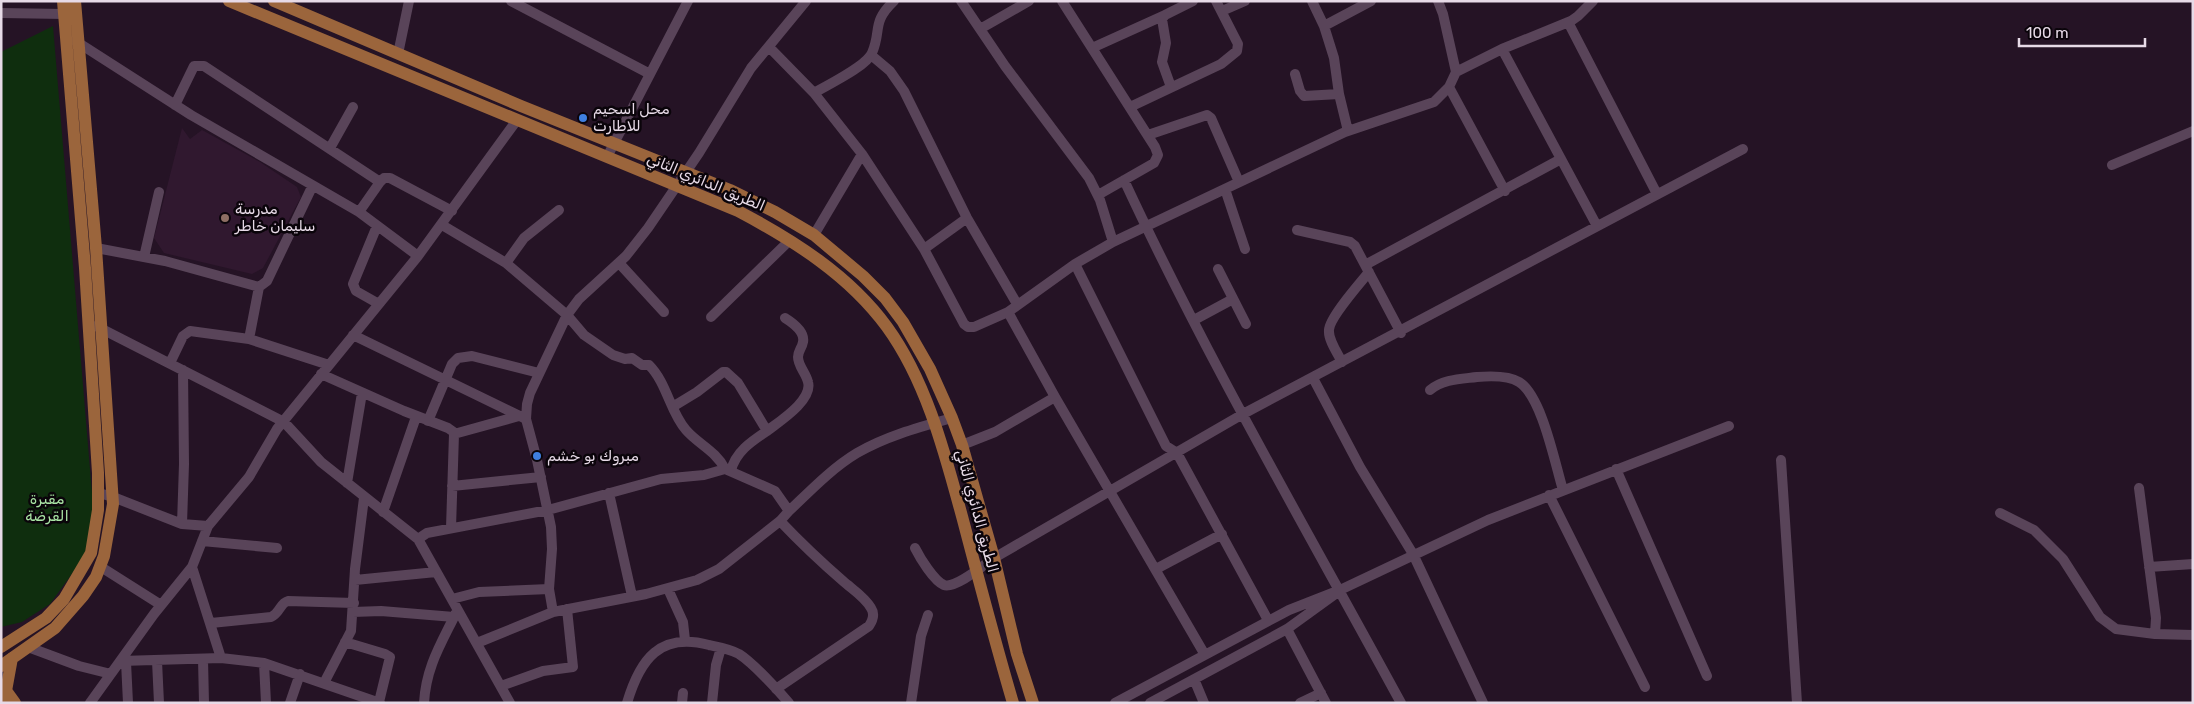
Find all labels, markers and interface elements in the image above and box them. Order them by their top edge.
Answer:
scale bar [2019,15,2145,47]
text: 100 m [2026,24,2068,42]
place label: محل اسحيم للاطارت [593,100,670,135]
marker: محل اسحيم للاطارت [577,112,589,124]
street label: الطريق الدائري الثاني [643,149,768,218]
place label: مدرسة سليمان خاطر [234,200,315,235]
marker: مدرسة سليمان خاطر [219,212,231,224]
place label: مبروك بو خشم [547,447,639,466]
street label: الطريق الدائري الثاني [949,448,1002,575]
marker: مبروك بو خشم [531,450,543,462]
park label: مقبرة القرضة [25,490,69,525]

